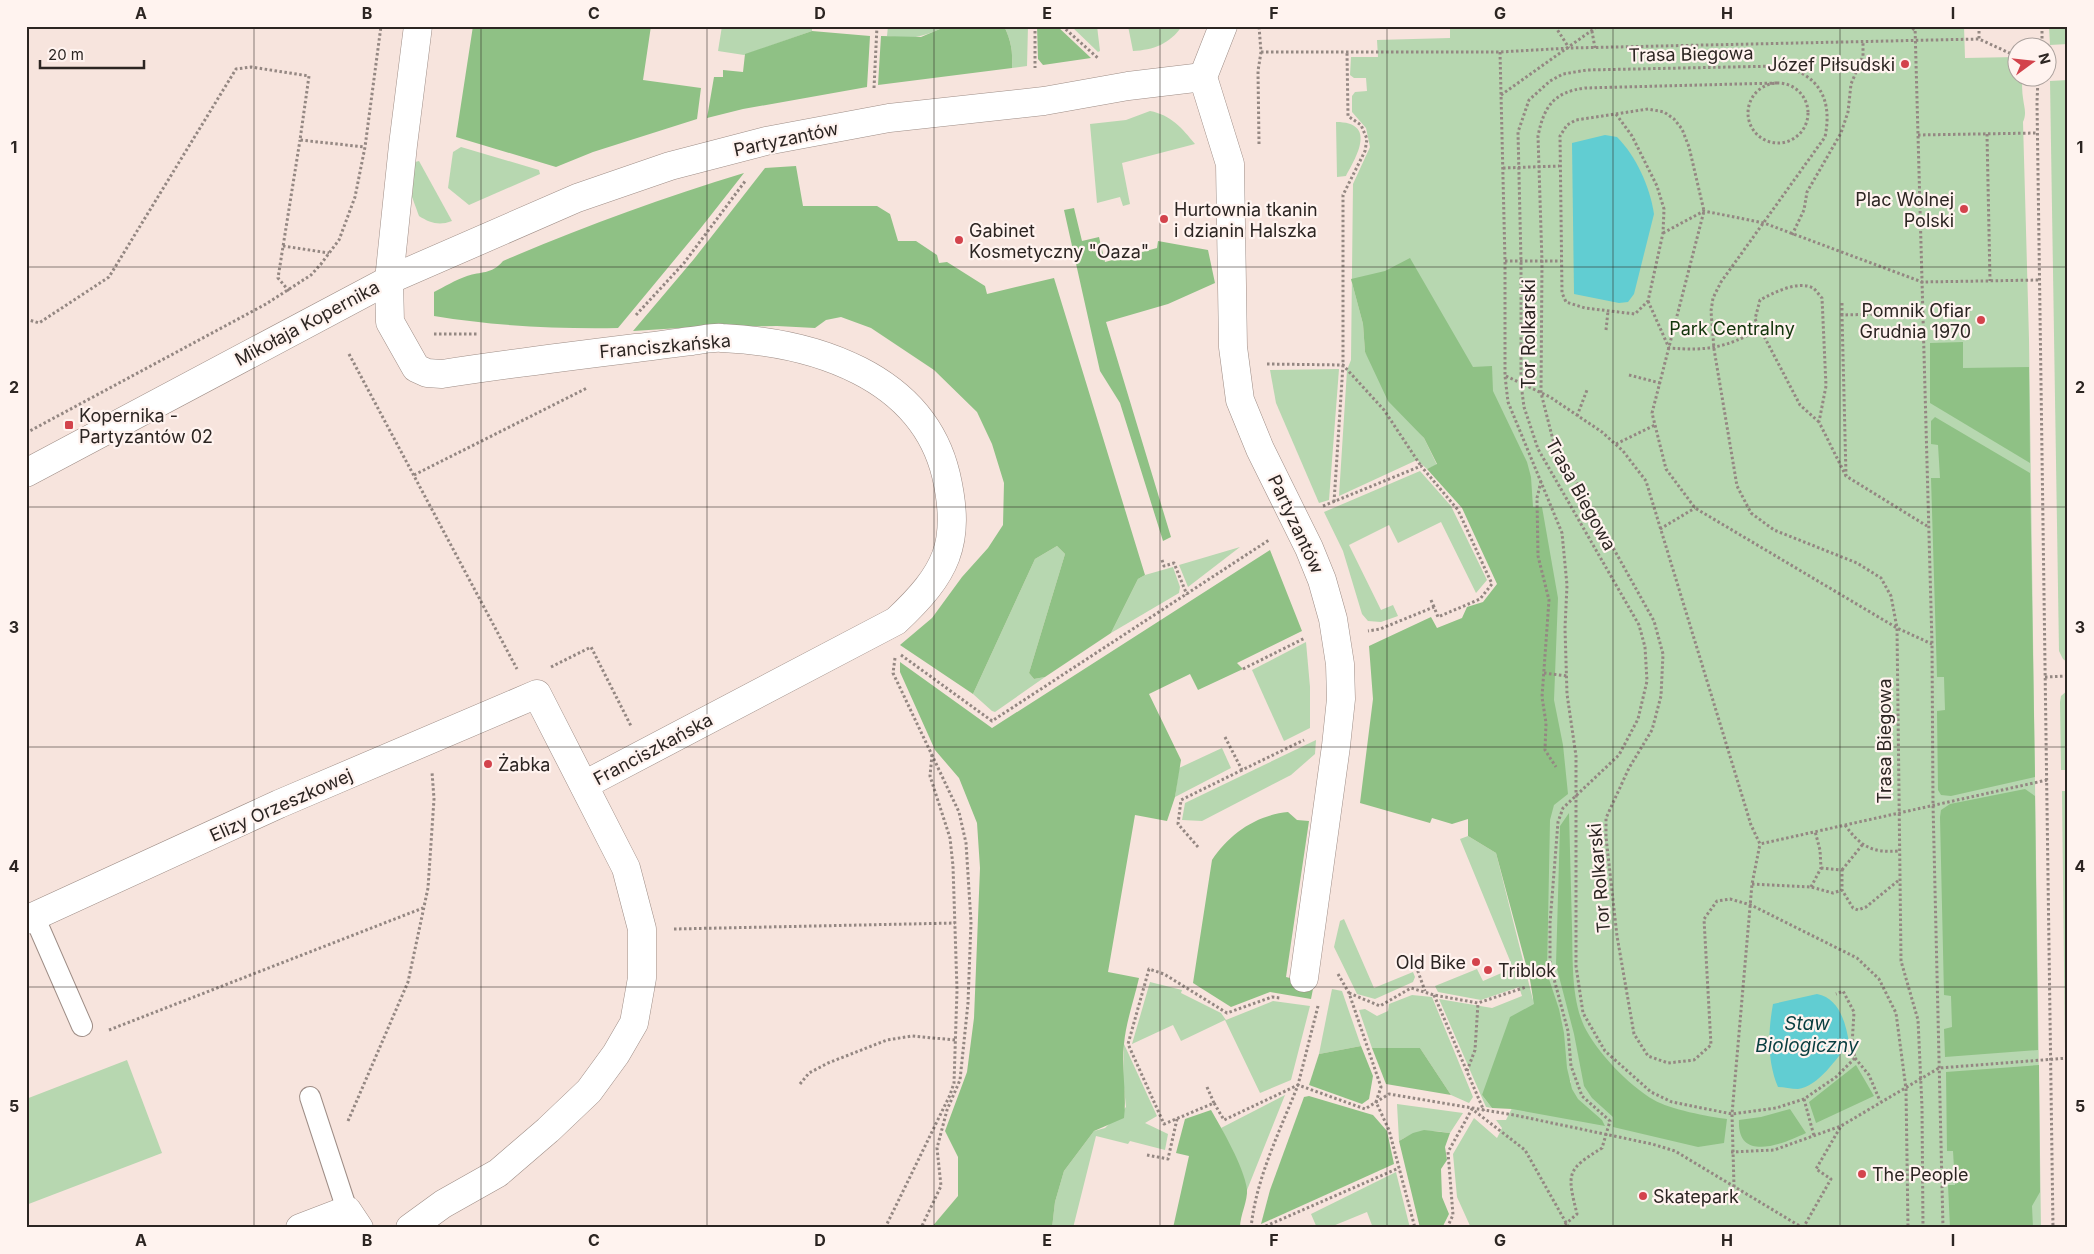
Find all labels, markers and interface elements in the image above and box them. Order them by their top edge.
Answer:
text: A [135,3,147,23]
text: B [362,3,372,23]
text: C [588,3,600,23]
text: D [814,3,826,23]
text: E [1042,3,1052,23]
text: F [1269,3,1279,23]
text: G [1494,3,1506,23]
text: H [1721,3,1733,23]
text: I [1951,3,1955,23]
scale bar [40,38,144,70]
north arrow [2006,38,2056,88]
street label: Trasa Biegowa [1628,42,1754,66]
text: 20 m [48,45,84,64]
text: N [2035,51,2055,66]
place label: Józef Piłsudski [1767,54,1895,75]
marker: Józef Piłsudski [1899,58,1911,70]
street label: Partyzantów [732,118,841,160]
text: 1 [11,137,17,157]
text: 1 [2077,137,2083,157]
place label: Plac Wolnej Polski [1855,189,1954,231]
place label: Hurtownia tkanin i dzianin Halszka [1174,199,1318,241]
marker: Plac Wolnej Polski [1958,203,1970,215]
marker: Hurtownia tkanin i dzianin Halszka [1158,213,1170,225]
place label: Gabinet Kosmetyczny "Oaza" [969,220,1149,262]
marker: Gabinet Kosmetyczny "Oaza" [953,234,965,246]
street label: Mikołaja Kopernika [231,276,383,370]
street label: Tor Rolkarski [1518,279,1539,389]
place label: Pomnik Ofiar Grudnia 1970 [1860,300,1971,342]
marker: Pomnik Ofiar Grudnia 1970 [1975,314,1987,326]
park label: Park Centralny [1669,318,1795,339]
street label: Franciszkańska [598,330,732,362]
text: 2 [9,377,19,397]
text: 2 [2075,377,2085,397]
place label: Kopernika - Partyzantów 02 [79,405,213,447]
marker: Kopernika - Partyzantów 02 [63,419,75,431]
street label: Trasa Biegowa [1541,434,1621,554]
street label: Partyzantów [1264,471,1328,577]
text: 3 [9,617,19,637]
text: 3 [2075,617,2085,637]
street label: Trasa Biegowa [1874,678,1895,804]
street label: Franciszkańska [590,709,716,789]
place label: Żabka [498,753,550,775]
marker: Żabka [482,758,494,770]
street label: Elizy Orzeszkowej [206,764,356,846]
street label: Tor Rolkarski [1584,822,1614,934]
text: 4 [9,856,20,876]
text: 4 [2075,856,2086,876]
place label: Old Bike [1396,952,1466,973]
marker: Old Bike [1470,956,1482,968]
place label: Triblok [1498,960,1556,981]
marker: Triblok [1482,964,1494,976]
water label: Staw Biologiczny [1755,1012,1860,1057]
text: 5 [9,1096,19,1116]
text: 5 [2075,1096,2085,1116]
place label: The People [1872,1164,1968,1185]
marker: The People [1856,1168,1868,1180]
place label: Skatepark [1653,1186,1739,1207]
marker: Skatepark [1637,1190,1649,1202]
text: A [135,1230,147,1250]
text: B [362,1230,372,1250]
text: C [588,1230,600,1250]
text: D [814,1230,826,1250]
text: E [1042,1230,1052,1250]
text: F [1269,1230,1279,1250]
text: G [1494,1230,1506,1250]
text: H [1721,1230,1733,1250]
text: I [1951,1230,1955,1250]

